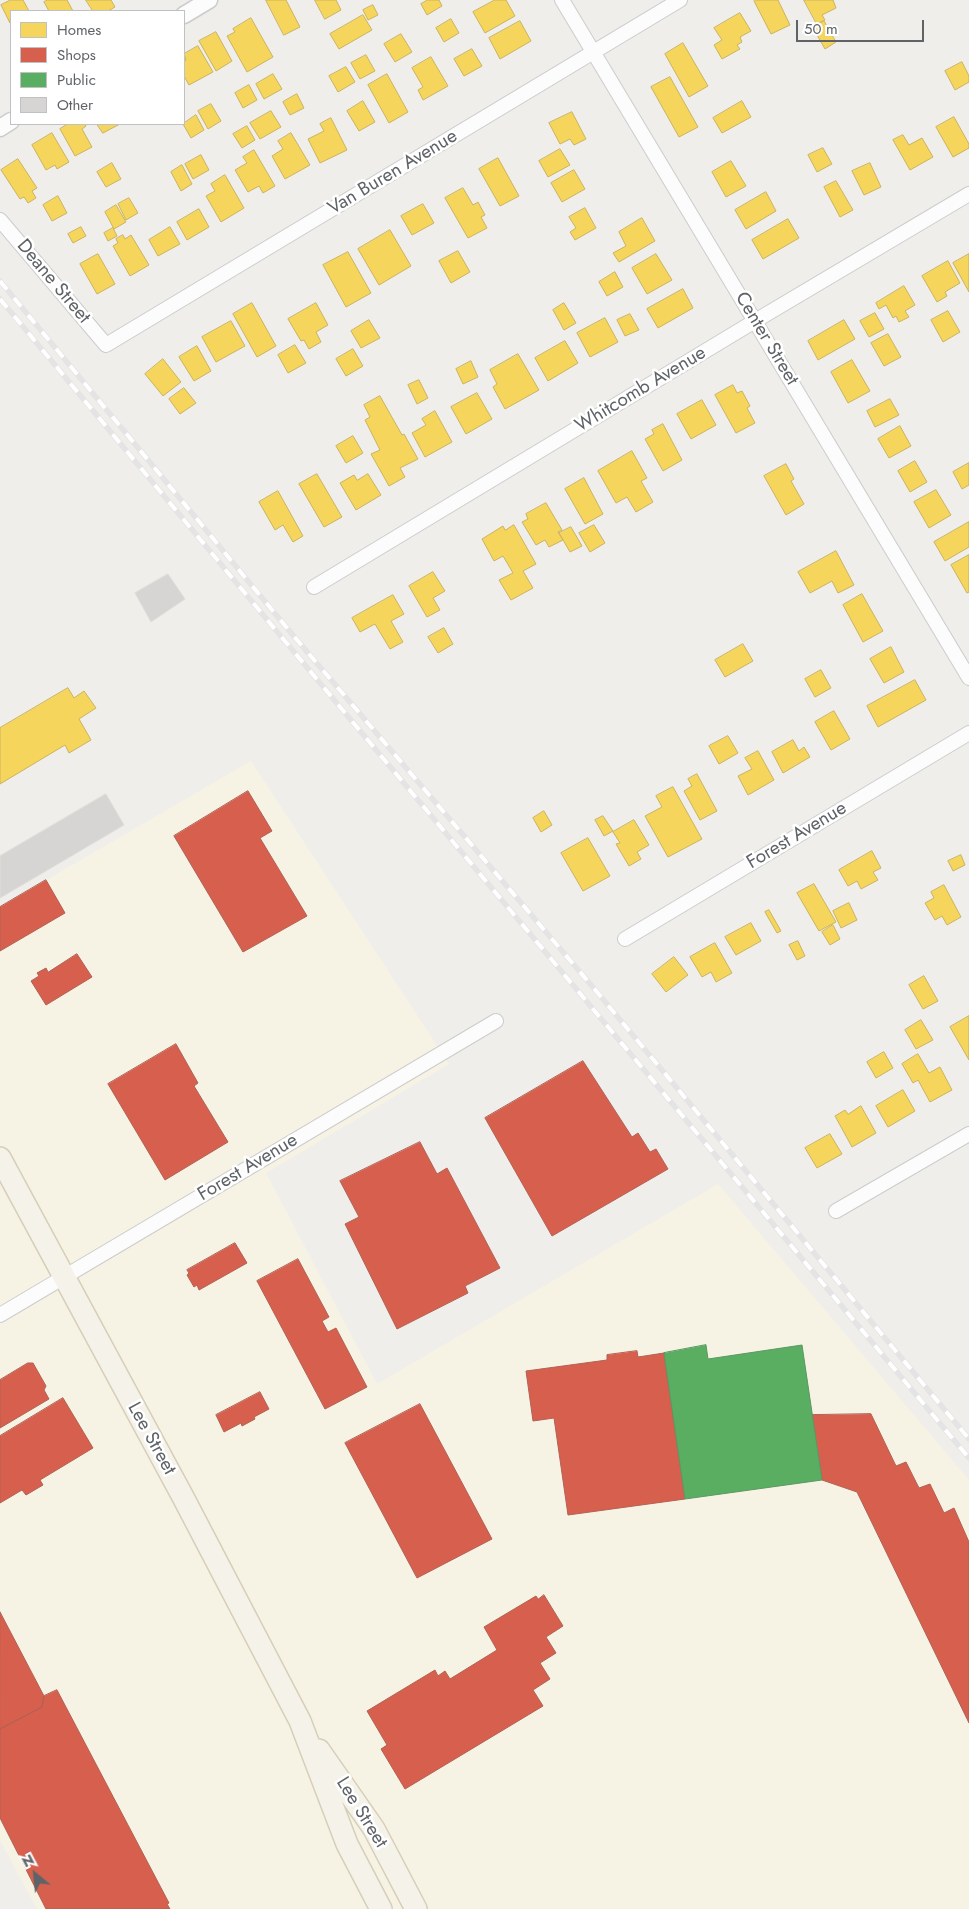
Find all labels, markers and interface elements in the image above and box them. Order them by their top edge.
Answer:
legend [10,10,185,125]
scale bar [799,10,926,42]
text: 50 m [804,18,838,40]
text: Homes [57,19,101,41]
text: Shops [57,44,96,66]
text: Public [57,69,96,91]
text: Other [57,94,93,116]
street label: Van Buren Avenue [324,125,462,221]
street label: Deane Street [11,235,95,329]
street label: Center Street [729,288,803,390]
street label: Whitcomb Avenue [572,342,710,438]
street label: Forest Avenue [743,797,851,875]
street label: Forest Avenue [194,1129,302,1207]
street label: Lee Street [122,1399,180,1479]
street label: Lee Street [330,1773,392,1853]
north arrow [10,1849,60,1899]
text: N [18,1849,38,1872]

